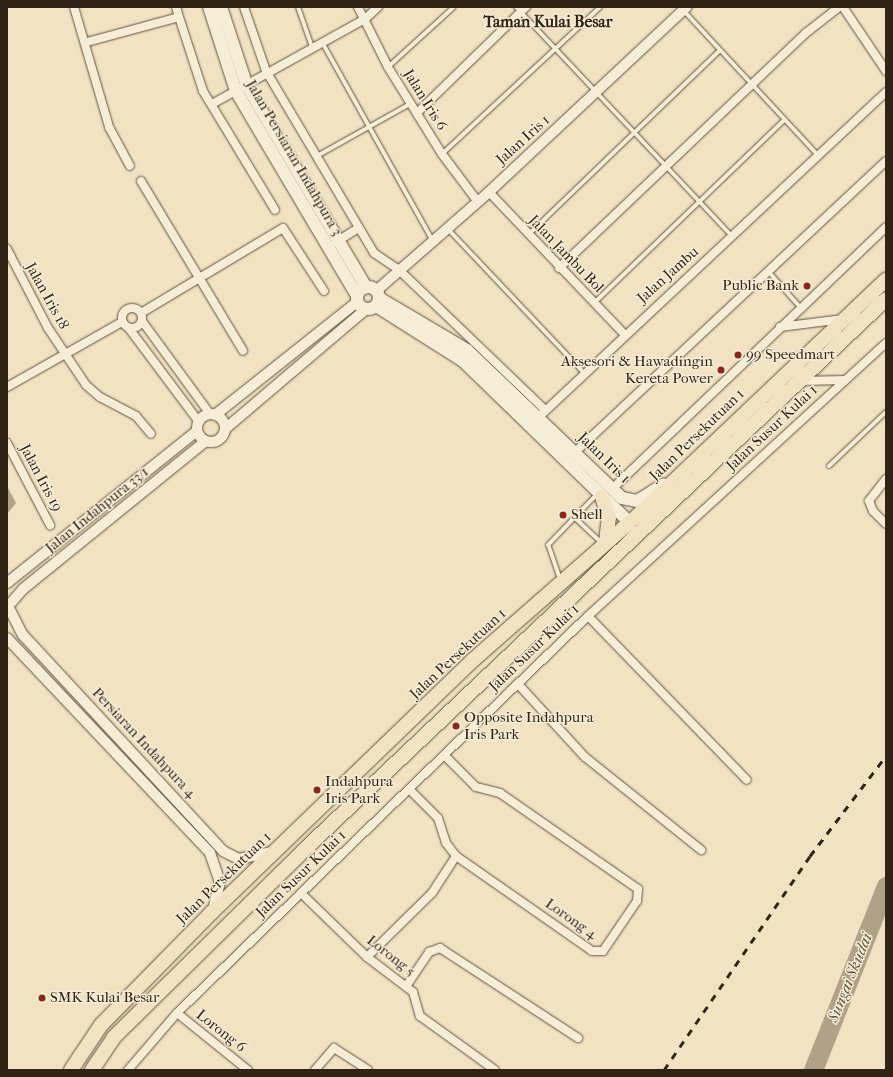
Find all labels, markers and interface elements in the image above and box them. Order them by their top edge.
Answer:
district label: Taman Kulai Besar [483,12,613,32]
street label: Jalan Iris 6 [399,66,451,134]
street label: Jalan Persiaran Indahpura 3 [242,77,346,239]
street label: Jalan Iris 1 [492,111,554,169]
street label: Jalan Jambu Bol [525,212,607,296]
street label: Jalan Jambu [634,243,702,307]
street label: Jalan Iris 18 [21,259,73,333]
place label: Public Bank [722,277,799,295]
marker: Public Bank [802,281,812,291]
place label: 99 Speedmart [746,346,835,364]
marker: 99 Speedmart [733,350,743,360]
place label: Aksesori & Hawadingin Kereta Power [561,352,713,387]
marker: Aksesori & Hawadingin Kereta Power [716,365,726,375]
street label: Jalan Susur Kulai 1 [723,381,821,475]
street label: Jalan Persekutuan 1 [646,385,748,485]
street label: Jalan Iris 1 [574,429,634,487]
street label: Jalan Iris 19 [16,441,66,515]
street label: Jalan Indahpura 33/1 [42,463,152,557]
place label: Shell [571,506,603,524]
marker: Shell [558,510,568,520]
street label: Jalan Susur Kulai 1 [485,600,583,696]
street label: Jalan Persekutuan 1 [406,605,510,703]
street label: Persiaran Indahpura 4 [88,684,200,802]
place label: Opposite Indahpura Iris Park [464,708,594,743]
marker: Opposite Indahpura Iris Park [451,721,461,731]
place label: Indahpura Iris Park [325,772,393,807]
marker: Indahpura Iris Park [312,785,322,795]
street label: Jalan Susur Kulai 1 [252,826,350,922]
street label: Jalan Persekutuan 1 [173,828,275,928]
street label: Lorong 4 [542,895,600,943]
street label: Lorong 5 [363,931,419,981]
water label: Sungai Skudai [823,931,877,1025]
place label: SMK Kulai Besar [50,989,159,1007]
marker: SMK Kulai Besar [37,993,47,1003]
street label: Lorong 6 [192,1006,250,1056]

